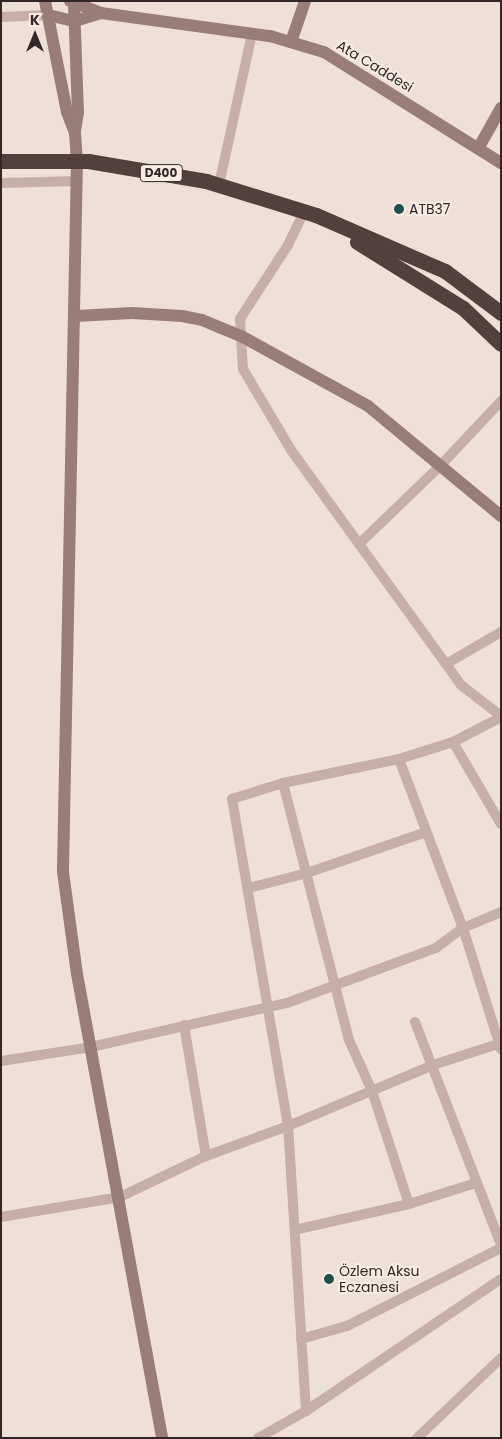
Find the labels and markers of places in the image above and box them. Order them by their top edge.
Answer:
place label: ATB37 [409,201,450,217]
marker: ATB37 [393,203,405,215]
place label: Özlem Aksu Eczanesi [339,1263,420,1295]
marker: Özlem Aksu Eczanesi [323,1273,335,1285]

